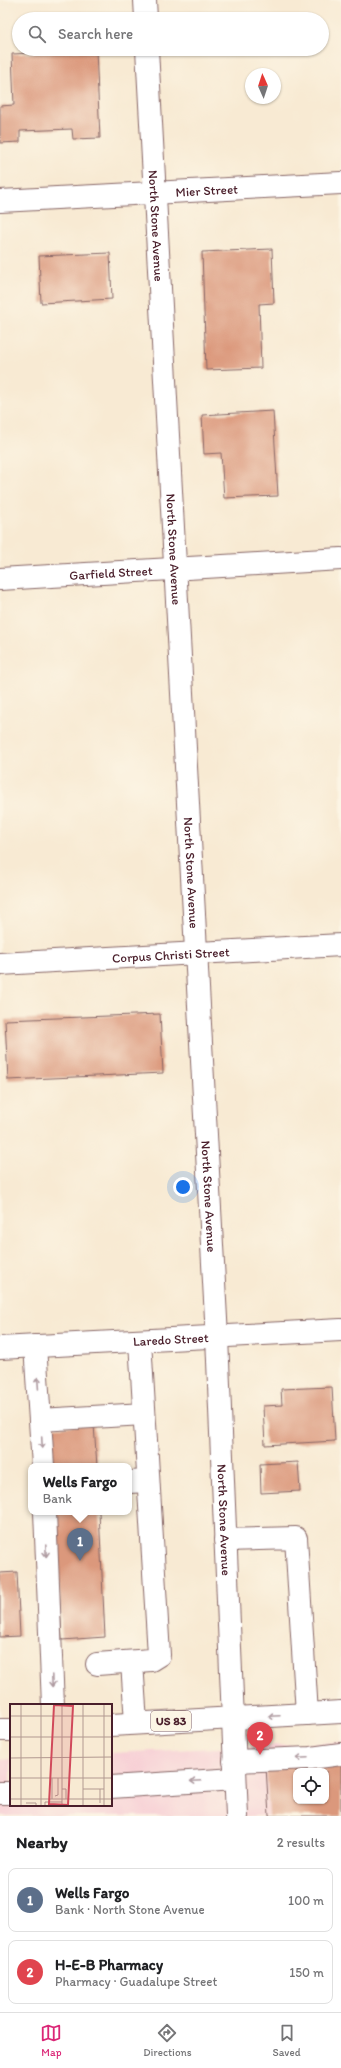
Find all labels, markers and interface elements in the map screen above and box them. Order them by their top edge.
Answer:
search box [12,12,329,56]
icon: search [26,23,48,45]
text: Search here [58,25,133,43]
north arrow [245,68,281,104]
street label: North Stone Avenue [146,170,167,282]
street label: Mier Street [175,181,238,199]
street label: North Stone Avenue [164,493,185,605]
street label: Garfield Street [69,563,153,582]
street label: North Stone Avenue [181,817,202,929]
street label: Corpus Christi Street [111,944,230,965]
street label: North Stone Avenue [199,1140,220,1252]
your location [173,1177,193,1197]
street label: Laredo Street [132,1329,209,1348]
one-way arrow [34,1377,42,1390]
one-way arrow [38,1436,45,1449]
popup [28,1463,132,1515]
street label: North Stone Avenue [215,1464,234,1576]
text: Wells Fargo [43,1473,117,1491]
text: Bank [43,1491,72,1506]
pin: 1 [67,1528,93,1561]
one-way arrow [43,1544,50,1557]
one-way arrow [48,1674,56,1687]
inset map [10,1704,112,1806]
road number: US 83 [151,1711,191,1731]
one-way arrow [268,1712,281,1720]
pin: 2 [247,1722,273,1755]
one-way arrow [296,1754,309,1762]
map controls [293,1768,329,1804]
button: locate [293,1768,329,1804]
one-way arrow [190,1778,203,1785]
text: Nearby [16,1832,68,1852]
text: 2 results [277,1835,325,1850]
text: Wells Fargo [55,1884,129,1902]
text: 1 [27,1893,33,1908]
text: 100 m [288,1893,324,1908]
text: Bank · North Stone Avenue [55,1902,205,1917]
text: H-E-B Pharmacy [55,1956,163,1974]
text: 2 [27,1965,33,1980]
text: 150 m [289,1965,324,1980]
text: Pharmacy · Guadalupe Street [55,1974,217,1989]
tab: Map [40,2022,62,2059]
tab: Directions [143,2022,192,2059]
tab: Saved [272,2022,301,2059]

